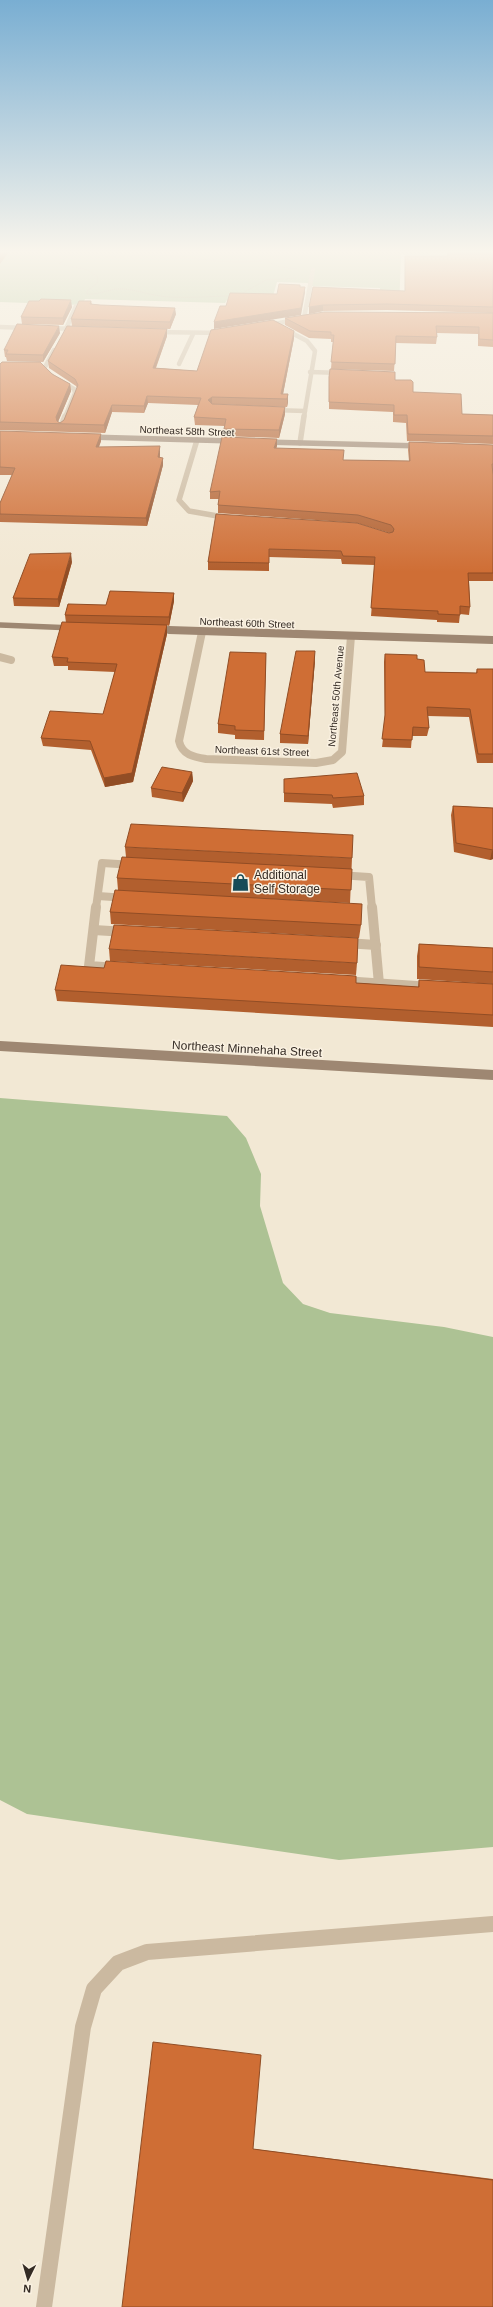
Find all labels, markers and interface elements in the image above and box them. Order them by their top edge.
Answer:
street label: Northeast 58th Street [139,424,235,438]
street label: Northeast 60th Street [199,616,295,630]
street label: Northeast 50th Avenue [326,645,346,747]
street label: Northeast 61st Street [215,744,310,758]
place label: Additional Self Storage [254,868,320,896]
shop icon: Additional Self Storage [231,872,251,892]
street label: Northeast Minnehaha Street [172,1038,323,1060]
north arrow [8,2259,48,2299]
text: N [23,2283,32,2295]

